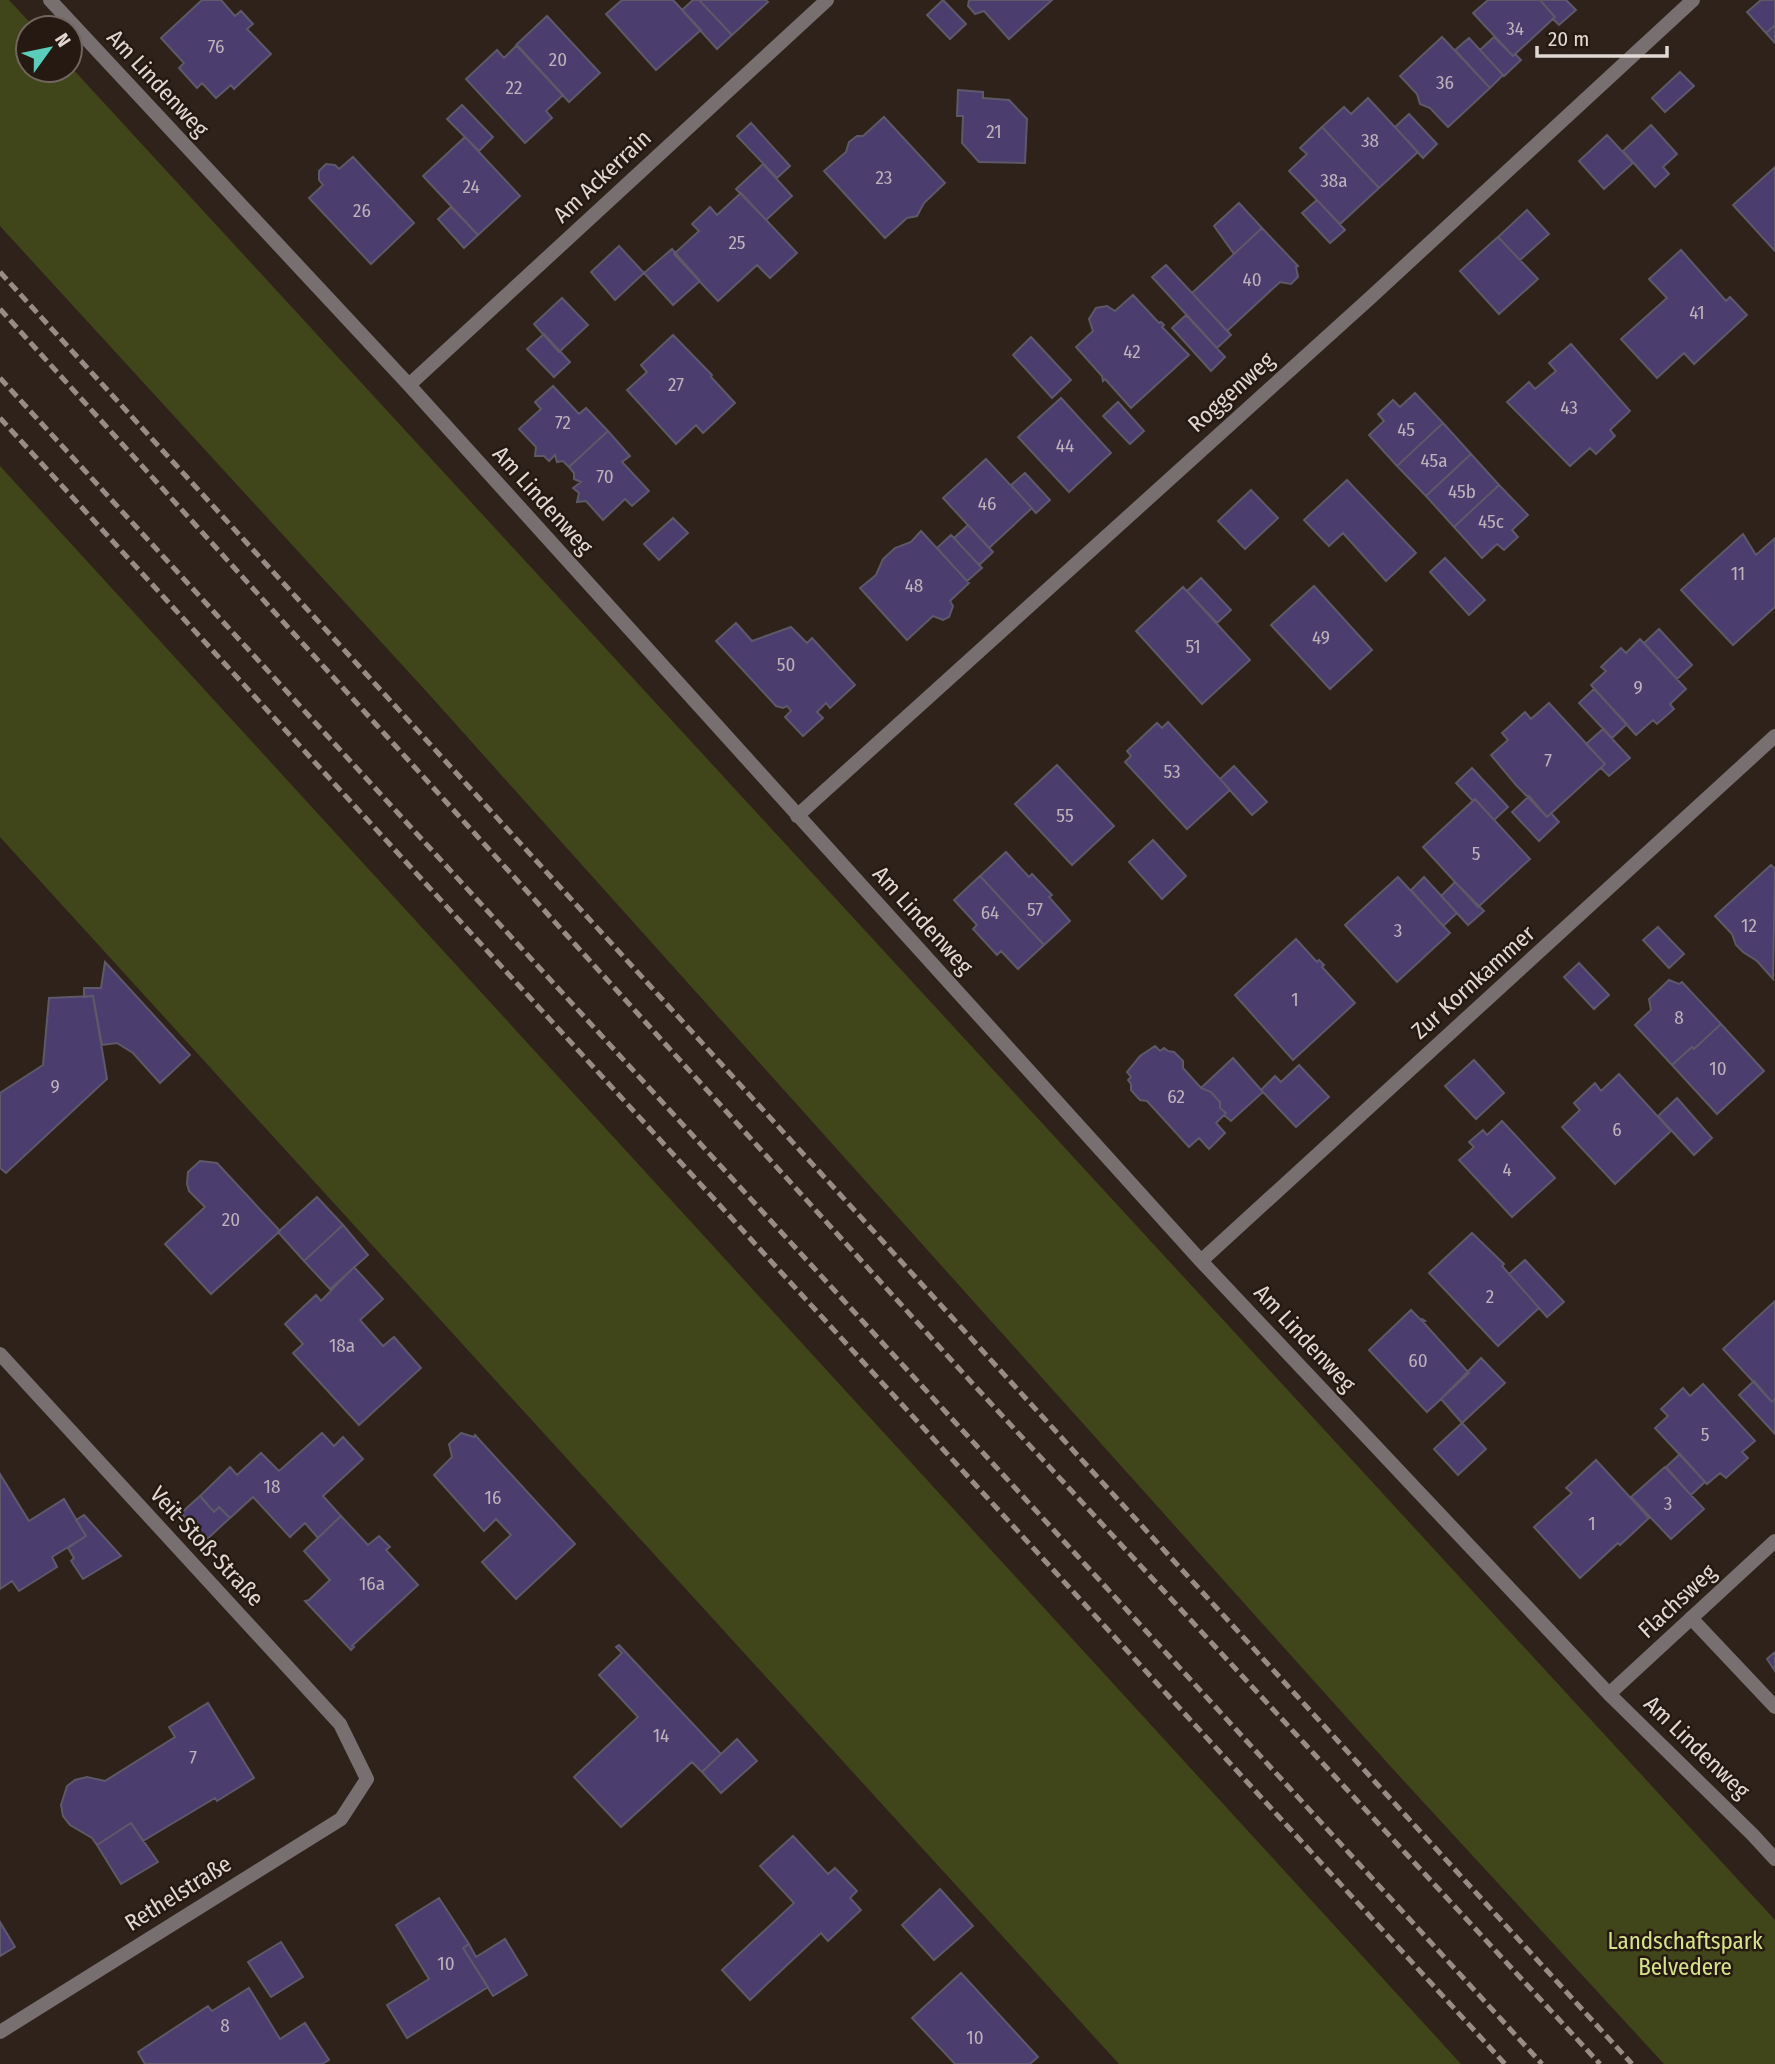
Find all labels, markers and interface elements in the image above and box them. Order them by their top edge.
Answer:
north arrow [14,14,84,84]
scale bar [1537,14,1666,58]
house number: 34 [1506,17,1524,40]
street label: Am Lindenweg [101,24,215,143]
text: 20 m [1548,26,1589,52]
text: N [50,29,76,51]
house number: 76 [208,35,224,58]
house number: 20 [549,48,567,71]
house number: 36 [1436,71,1454,94]
house number: 22 [506,76,522,99]
house number: 21 [986,120,1002,143]
street label: Am Ackerrain [547,124,657,228]
house number: 38 [1361,129,1379,152]
house number: 23 [876,166,892,189]
house number: 38a [1320,169,1348,192]
house number: 24 [462,175,480,198]
house number: 26 [353,199,371,222]
house number: 25 [728,231,746,254]
house number: 40 [1242,268,1262,291]
house number: 41 [1689,301,1705,324]
house number: 42 [1123,340,1141,363]
street label: Roggenweg [1182,346,1280,438]
house number: 27 [668,373,684,396]
house number: 43 [1560,396,1578,419]
house number: 72 [555,411,571,434]
house number: 45 [1397,418,1415,441]
house number: 44 [1056,434,1074,457]
street label: Am Lindenweg [487,440,599,560]
house number: 45a [1420,449,1448,472]
house number: 70 [596,465,614,488]
house number: 45b [1448,480,1476,503]
house number: 46 [978,492,996,515]
house number: 45c [1478,510,1504,533]
house number: 11 [1731,562,1745,585]
house number: 48 [905,574,923,597]
house number: 49 [1312,626,1330,649]
house number: 51 [1185,635,1201,658]
house number: 50 [777,653,795,676]
house number: 9 [1633,676,1643,699]
house number: 7 [1544,749,1552,772]
house number: 53 [1163,760,1181,783]
house number: 55 [1056,804,1074,827]
house number: 5 [1472,842,1480,865]
street label: Am Lindenweg [867,860,979,980]
house number: 57 [1027,898,1043,921]
house number: 64 [981,901,999,924]
house number: 12 [1741,914,1757,937]
house number: 3 [1394,919,1402,942]
street label: Zur Kornkammer [1406,919,1540,1045]
house number: 1 [1291,988,1299,1011]
house number: 8 [1674,1006,1684,1029]
house number: 10 [1709,1057,1727,1080]
house number: 9 [50,1075,60,1098]
house number: 62 [1167,1085,1185,1108]
house number: 6 [1612,1118,1622,1141]
house number: 4 [1502,1158,1512,1181]
house number: 20 [222,1208,240,1231]
street label: Am Lindenweg [1248,1279,1362,1398]
house number: 2 [1486,1285,1494,1308]
house number: 18a [329,1334,355,1357]
house number: 60 [1408,1349,1428,1372]
house number: 5 [1701,1423,1709,1446]
house number: 18 [264,1475,280,1498]
street label: Veit-Stoß-Straße [144,1480,270,1612]
house number: 16 [485,1486,501,1509]
house number: 3 [1664,1492,1672,1515]
house number: 1 [1588,1512,1596,1535]
street label: Flachsweg [1632,1558,1722,1644]
house number: 16a [359,1572,385,1595]
street label: Am Lindenweg [1638,1690,1756,1805]
house number: 14 [653,1724,669,1747]
house number: 7 [189,1746,197,1769]
street label: Rethelstraße [120,1849,236,1937]
park label: Landschaftspark Belvedere [1607,1927,1763,1981]
house number: 10 [437,1952,455,1975]
house number: 8 [220,2014,230,2037]
house number: 10 [966,2026,984,2049]

